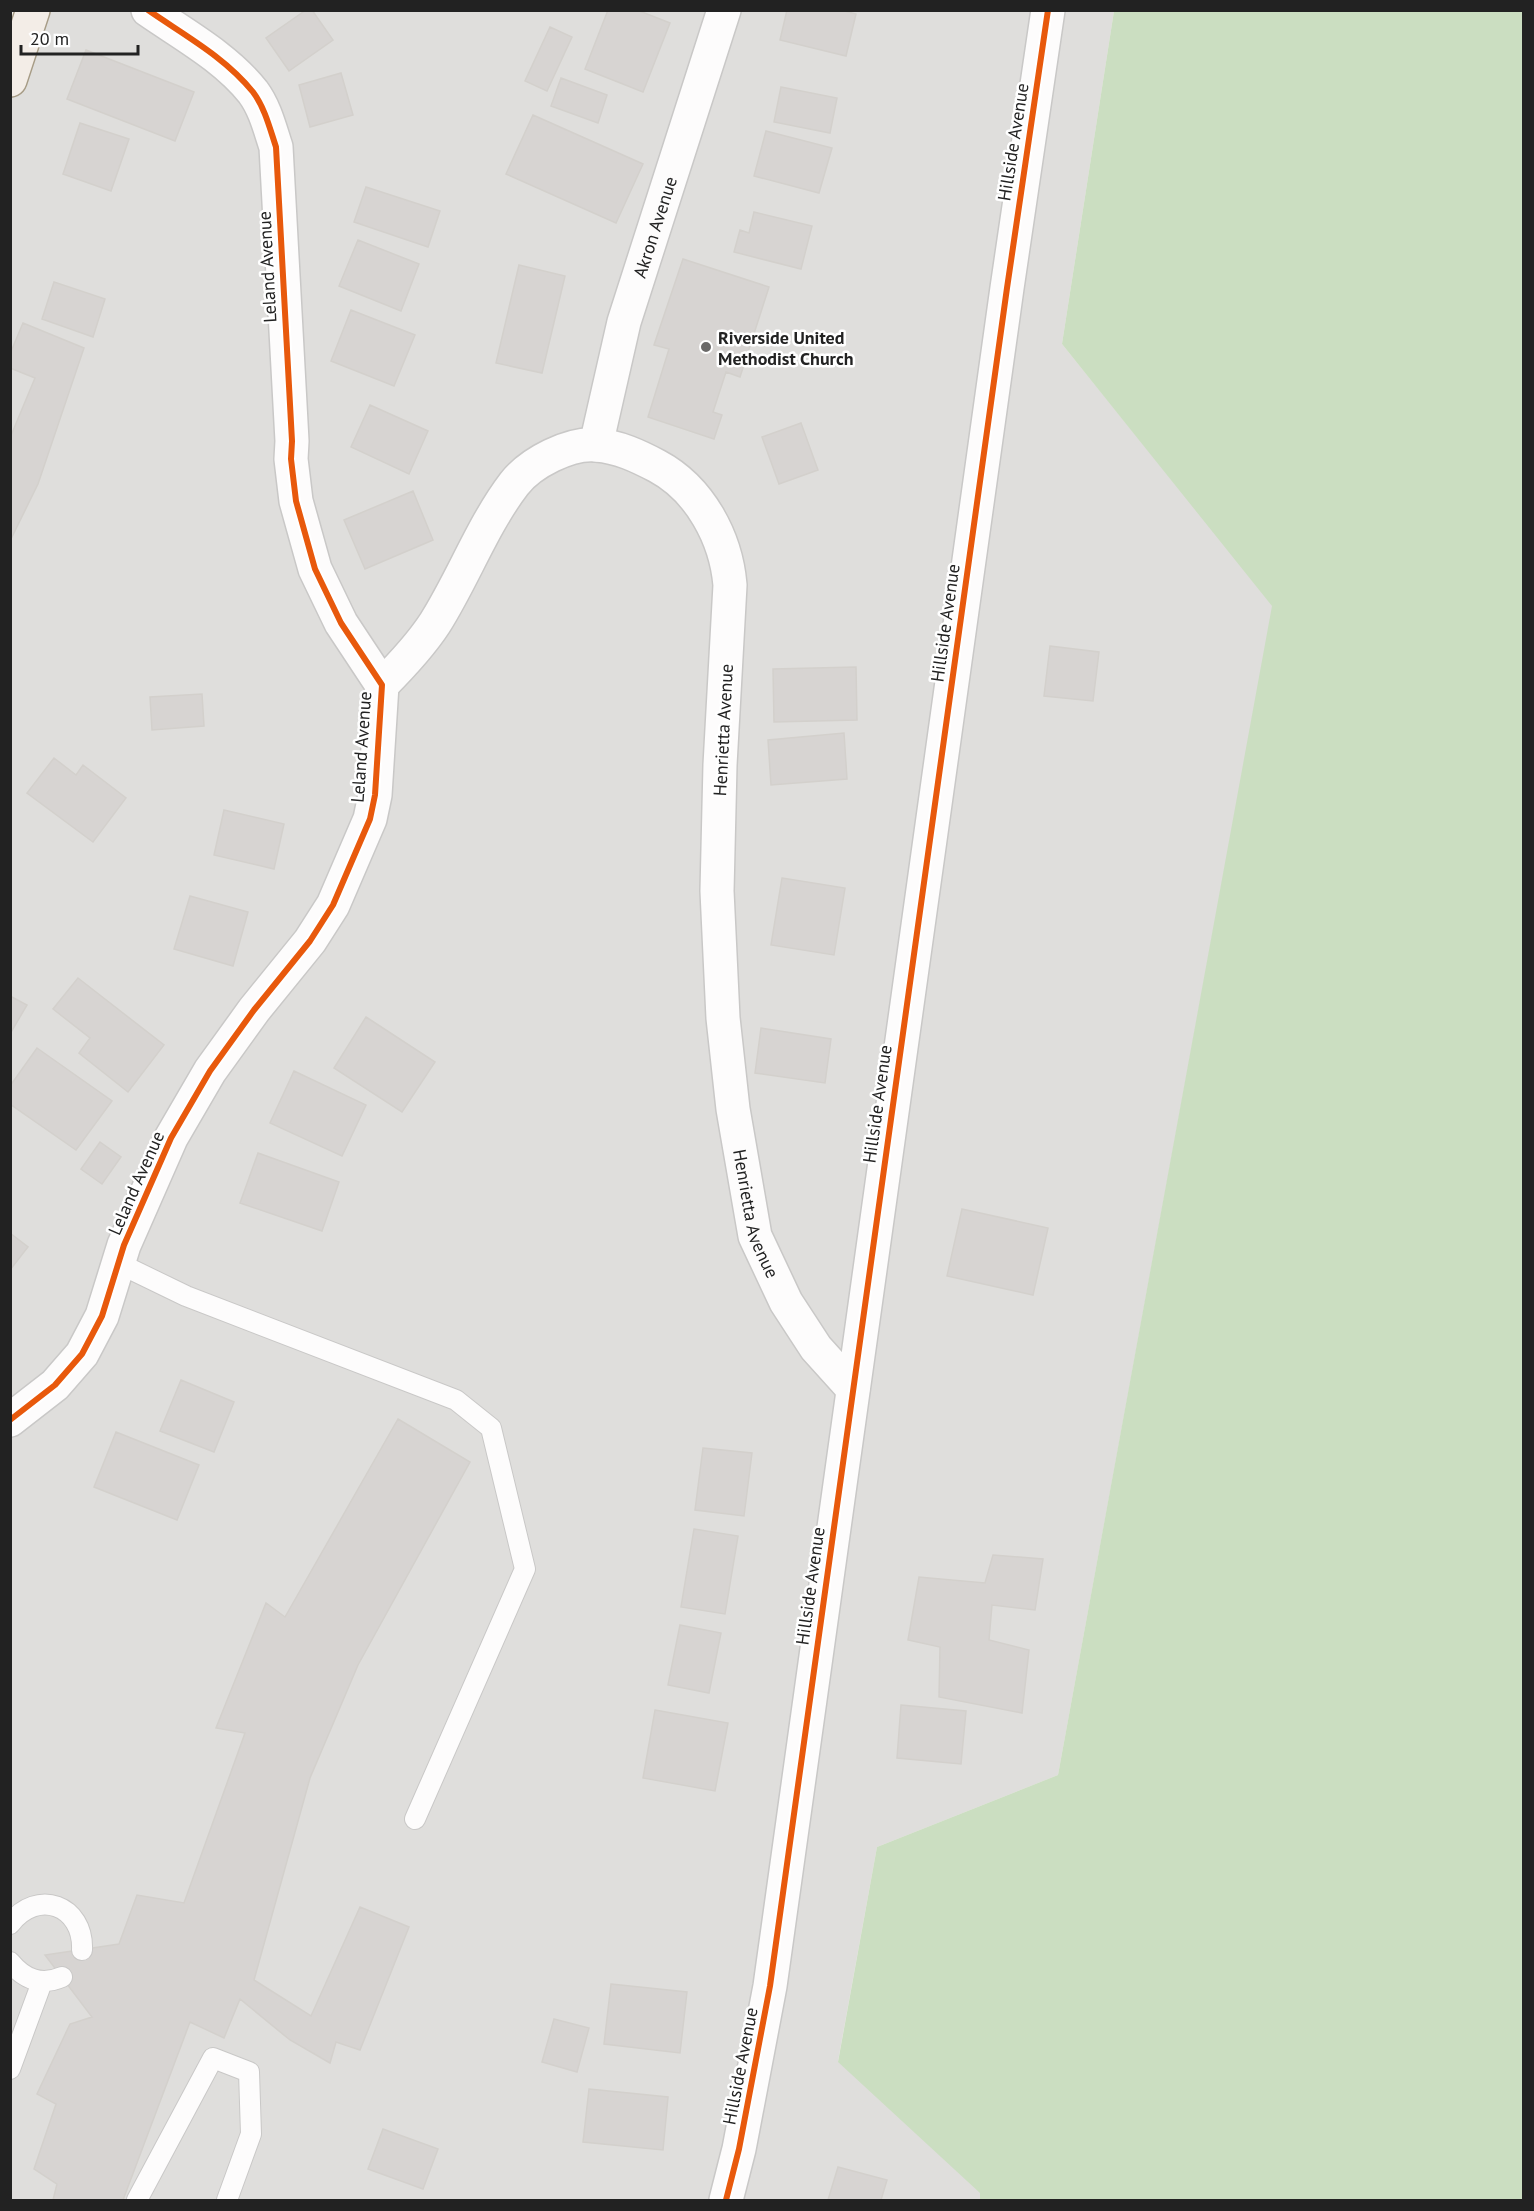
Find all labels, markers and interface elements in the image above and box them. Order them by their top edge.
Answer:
scale bar [21,18,138,56]
text: 20 m [30,27,69,50]
street label: Hillside Avenue [992,81,1034,203]
street label: Akron Avenue [627,173,681,281]
street label: Leland Avenue [253,211,281,323]
place label: Riverside United Methodist Church [718,326,854,370]
marker: Riverside United Methodist Church [699,340,713,354]
street label: Hillside Avenue [925,562,965,684]
street label: Henrietta Avenue [708,663,738,797]
street label: Leland Avenue [346,691,376,803]
street label: Hillside Avenue [857,1043,897,1165]
street label: Leland Avenue [103,1127,169,1239]
street label: Henrietta Avenue [729,1147,785,1282]
street label: Hillside Avenue [790,1525,830,1647]
street label: Hillside Avenue [717,2005,763,2127]

